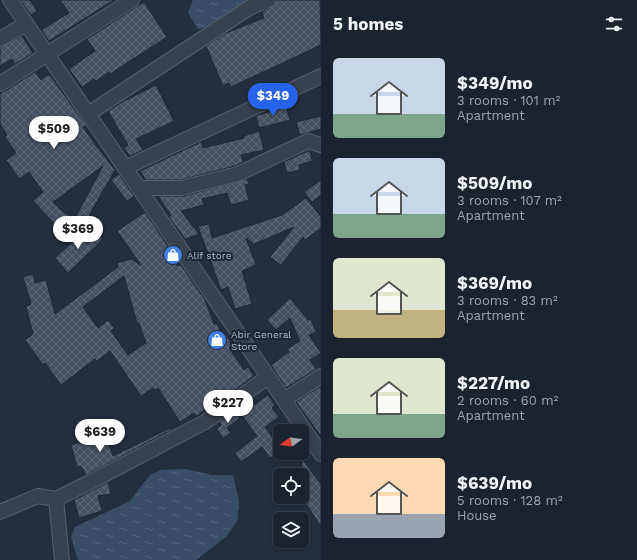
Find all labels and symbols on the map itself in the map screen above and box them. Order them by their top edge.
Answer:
pin: $349 [249,83,297,117]
pin: $509 [30,116,78,150]
pin: $369 [54,216,102,250]
shop icon: Alif store [162,244,184,266]
place label: Alif store [187,250,232,261]
shop icon: Abir General Store [206,329,228,351]
place label: Abir General Store [231,329,291,352]
pin: $227 [204,390,252,424]
pin: $639 [76,419,124,453]
north arrow [273,424,309,460]

